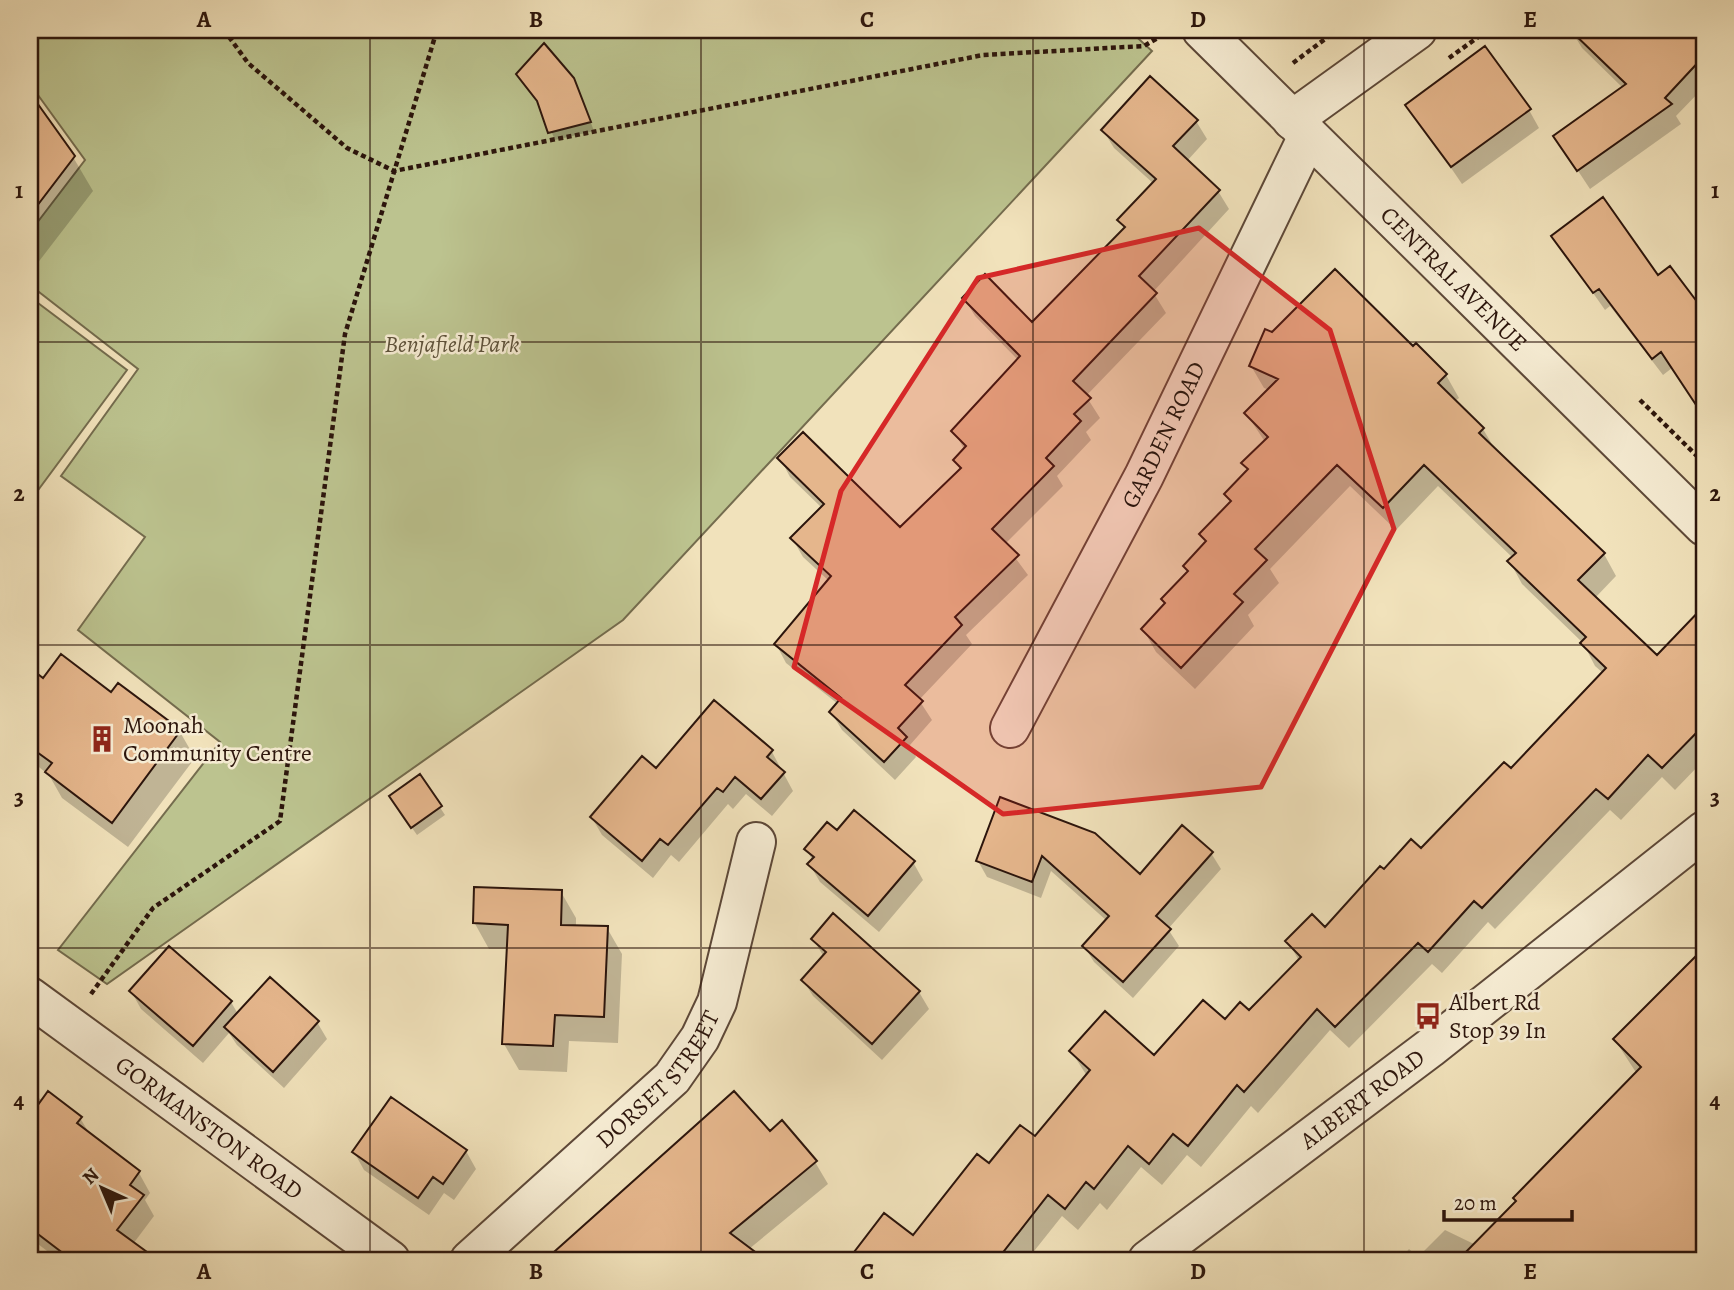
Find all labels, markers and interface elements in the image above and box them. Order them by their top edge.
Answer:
text: A [196,4,212,35]
text: B [529,4,543,35]
text: C [860,4,874,35]
text: D [1190,4,1206,35]
text: E [1523,4,1537,35]
text: 1 [15,175,23,206]
text: 1 [1711,175,1719,206]
street label: CENTRAL AVENUE [1373,199,1534,359]
park label: Benjafield Park [385,328,520,360]
street label: GARDEN ROAD [1114,356,1213,514]
text: 2 [13,478,25,509]
text: 2 [1709,478,1721,509]
place label: Moonah Community Centre [123,709,312,769]
building icon: Moonah Community Centre [87,724,117,754]
text: 3 [14,782,24,813]
text: 3 [1710,782,1720,813]
place label: Albert Rd Stop 39 In [1448,986,1546,1046]
bus stop icon: Albert Rd Stop 39 In [1413,1001,1443,1031]
street label: DORSET STREET [589,1005,727,1155]
street label: ALBERT ROAD [1292,1042,1431,1157]
street label: GORMANSTON ROAD [109,1049,309,1207]
text: 4 [14,1085,25,1116]
text: 4 [1710,1085,1721,1116]
north arrow [66,1154,136,1224]
text: N [77,1162,105,1191]
scale bar [1444,1178,1571,1222]
text: 20 m [1454,1189,1497,1217]
text: A [196,1256,212,1287]
text: B [529,1256,543,1287]
text: C [860,1256,874,1287]
text: D [1190,1256,1206,1287]
text: E [1523,1256,1537,1287]

